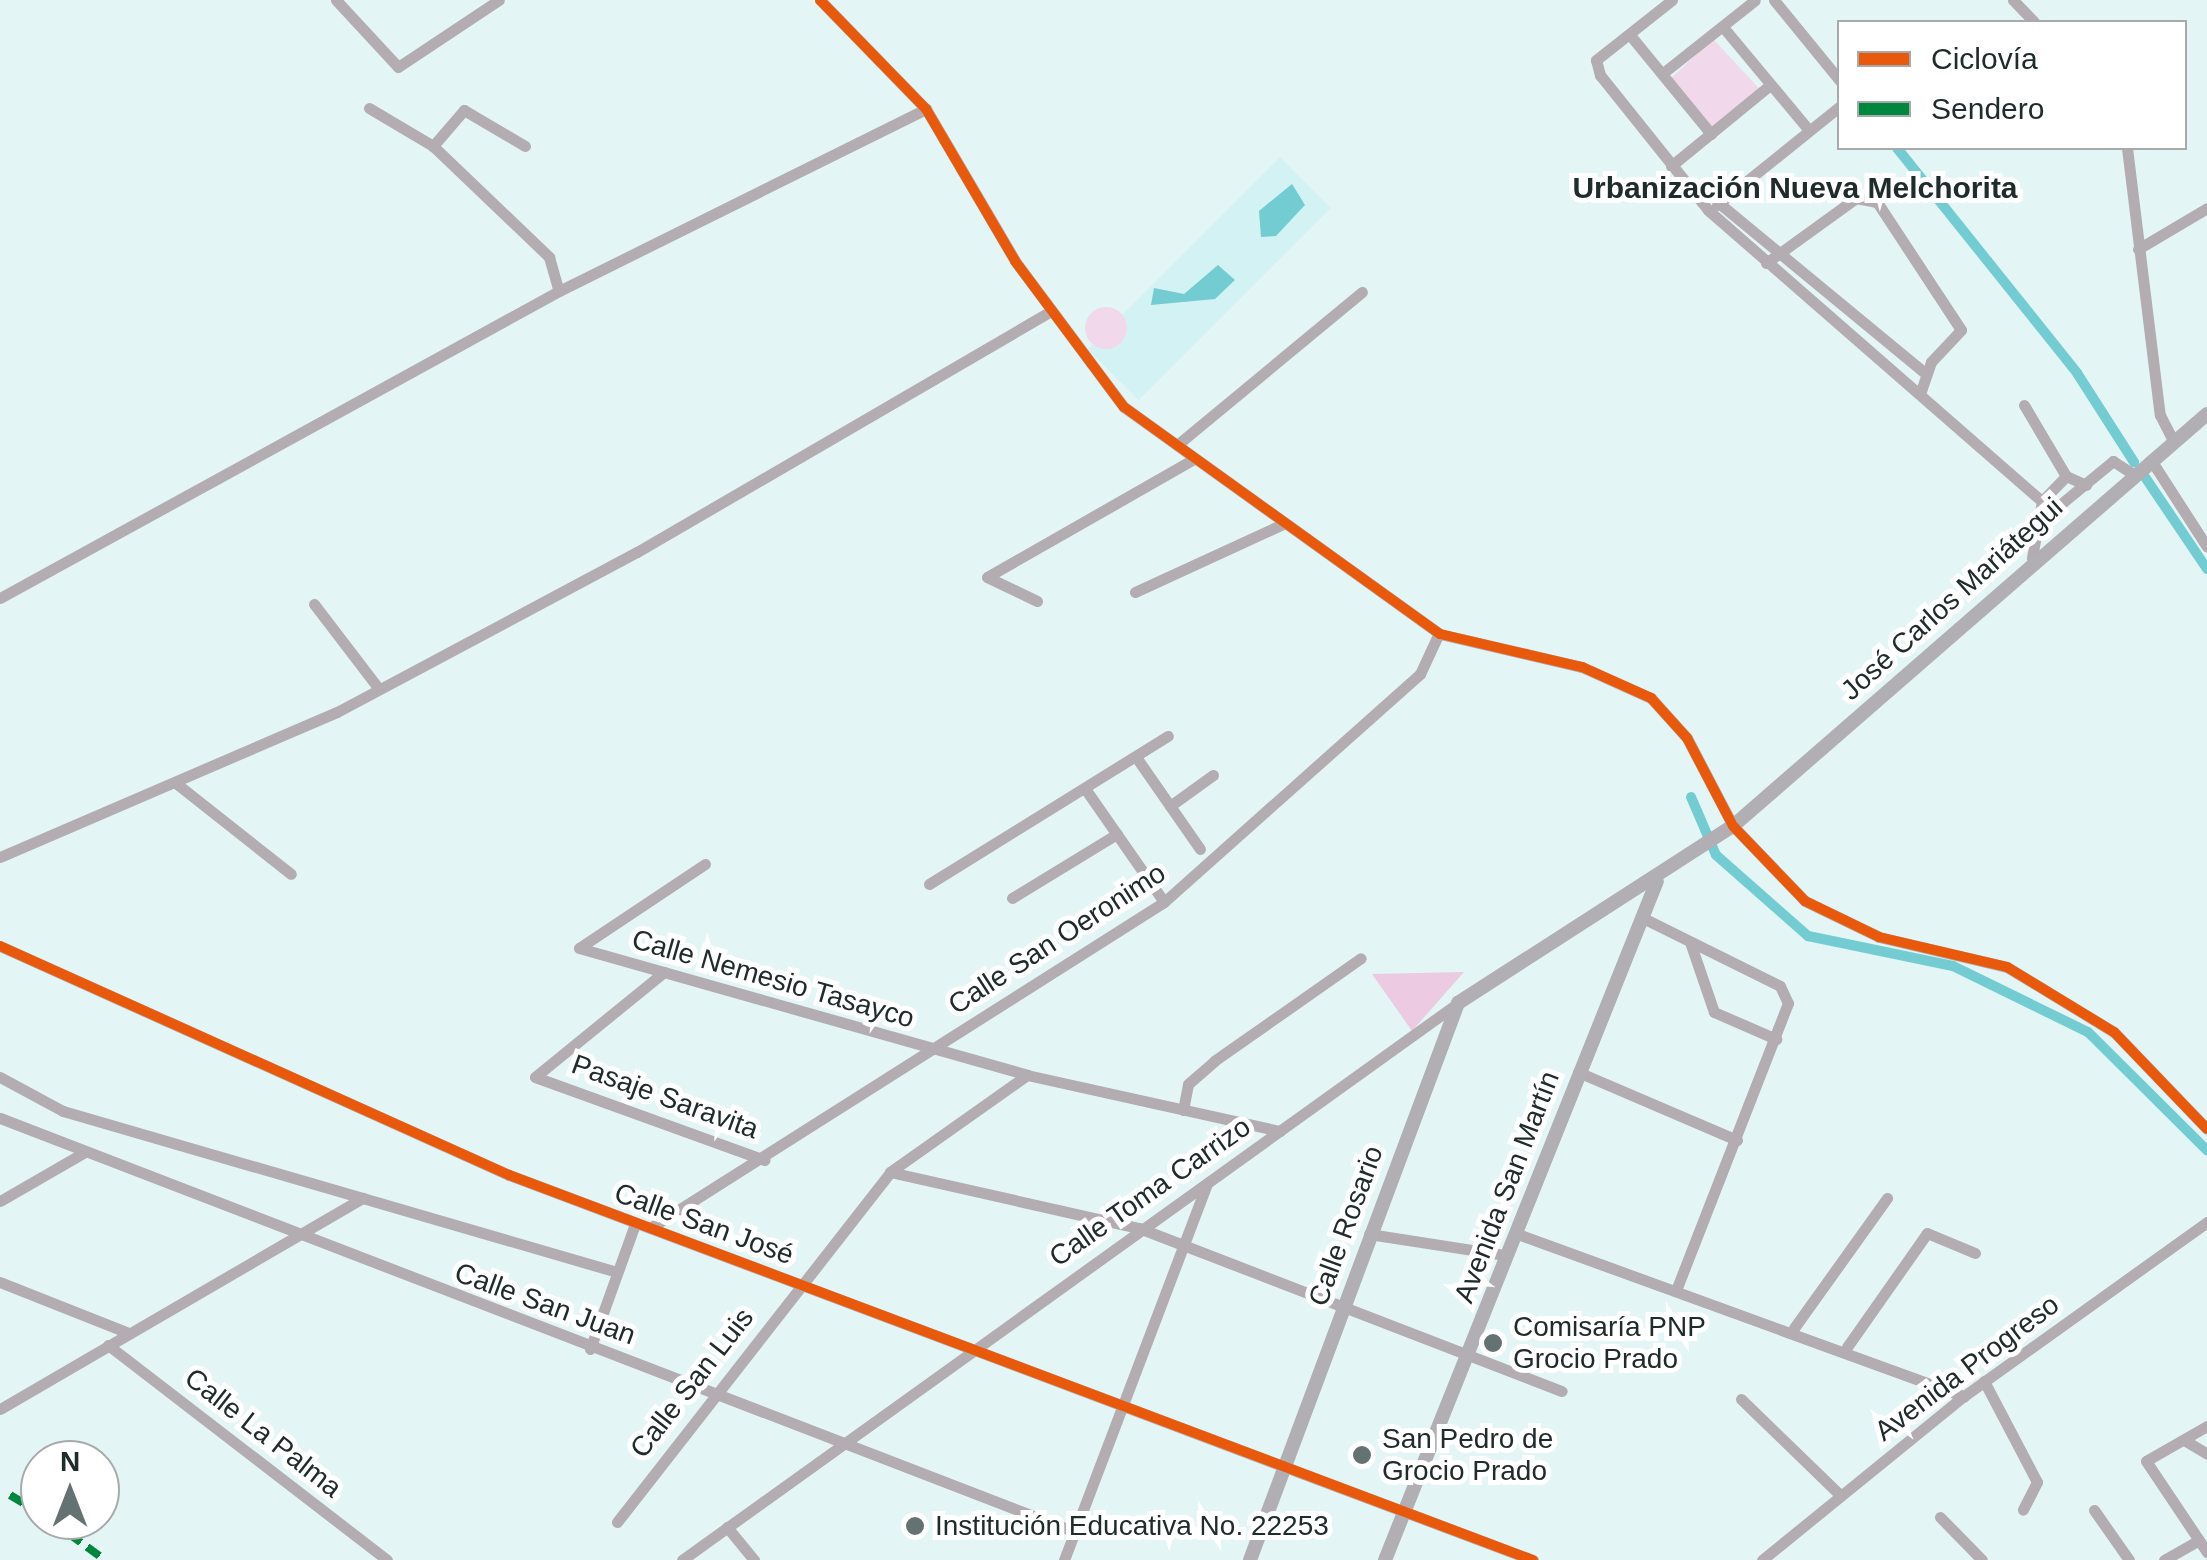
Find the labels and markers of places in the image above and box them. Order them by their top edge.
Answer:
place label: Comisaría PNP Grocio Prado [1513,1310,1706,1376]
marker: Comisaría PNP Grocio Prado [1482,1332,1504,1354]
place label: San Pedro de Grocio Prado [1382,1422,1553,1488]
marker: San Pedro de Grocio Prado [1351,1444,1373,1466]
place label: Institución Educativa No. 22253 [935,1509,1329,1543]
marker: Institución Educativa No. 22253 [904,1515,926,1537]

